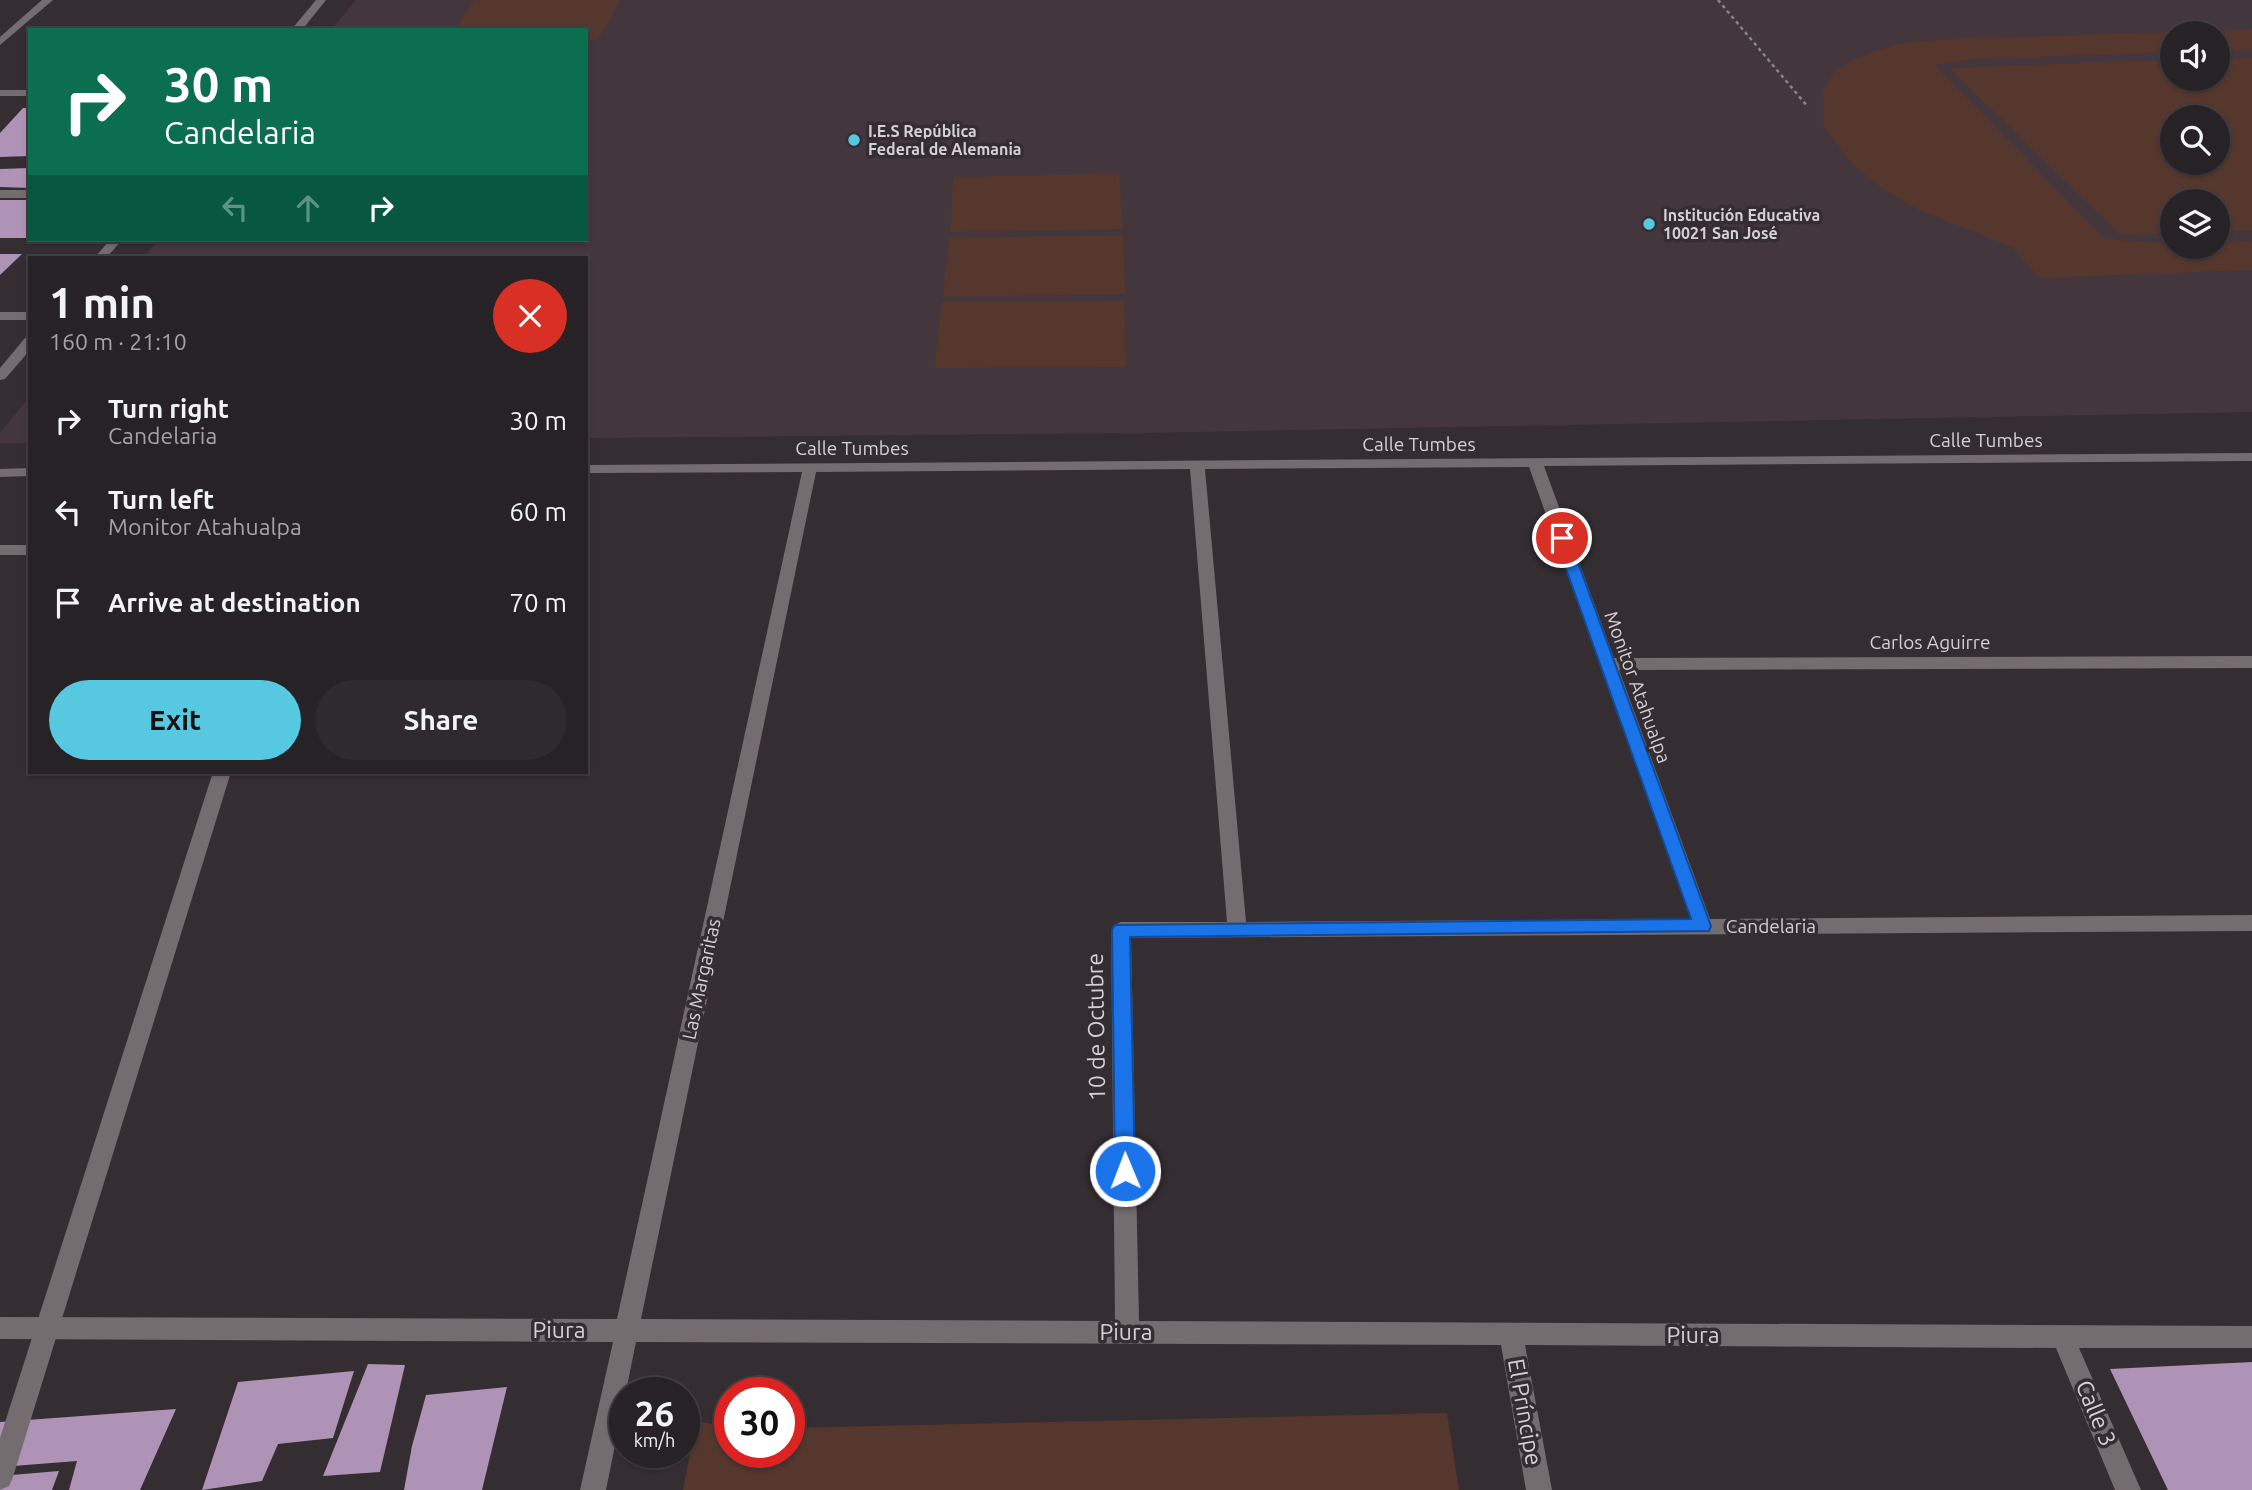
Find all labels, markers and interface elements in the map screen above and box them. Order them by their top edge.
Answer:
map controls [2160,21,2230,259]
button: sound [2160,21,2230,91]
icon: right [49,56,140,147]
text: 30 m [164,56,273,111]
button: search [2160,105,2230,175]
text: Candelaria [164,114,316,150]
place label: I.E.S República Federal de Alemania [868,122,1022,158]
marker: I.E.S República Federal de Alemania [846,132,862,148]
icon: left [216,189,254,227]
icon: ahead [289,189,327,227]
icon: right [362,189,400,227]
button: layers [2160,189,2230,259]
place label: Institución Educativa 10021 San José [1663,206,1820,242]
marker: Institución Educativa 10021 San José [1641,216,1657,232]
text: 1 min [49,279,155,326]
button: close [493,279,567,353]
text: 160 m · 21:10 [49,329,187,354]
text: Turn right [108,394,229,423]
icon: right [49,402,87,440]
text: 30 m [509,406,567,435]
text: Candelaria [108,423,217,448]
street label: Calle Tumbes [1929,429,2043,451]
street label: Calle Tumbes [1362,433,1476,455]
street label: Calle Tumbes [795,437,909,459]
text: Turn left [108,485,214,514]
icon: left [49,493,87,531]
text: 60 m [509,497,567,526]
pin [1532,508,1592,568]
text: Monitor Atahualpa [108,514,302,539]
icon: arrive [1543,519,1581,557]
icon: arrive [49,584,87,622]
text: Arrive at destination [108,588,361,617]
text: 70 m [509,588,567,617]
street label: Monitor Atahualpa [1600,608,1676,766]
street label: Carlos Aguirre [1870,631,1990,653]
button: Exit [49,680,301,760]
button: Share [315,680,567,760]
street label: Candelaria [1726,915,1816,937]
street label: Las Margaritas [677,916,725,1042]
street label: 10 de Octubre [1082,953,1109,1101]
position arrow [1088,1134,1162,1208]
street label: Piura [533,1317,586,1342]
street label: Piura [1100,1319,1153,1344]
street label: Piura [1667,1322,1720,1347]
street label: El Príncipe [1504,1357,1547,1467]
street label: Calle 3 [2071,1376,2121,1449]
speed limit sign: 30 [714,1377,805,1468]
text: 26 [635,1393,674,1433]
text: km/h [634,1430,675,1450]

